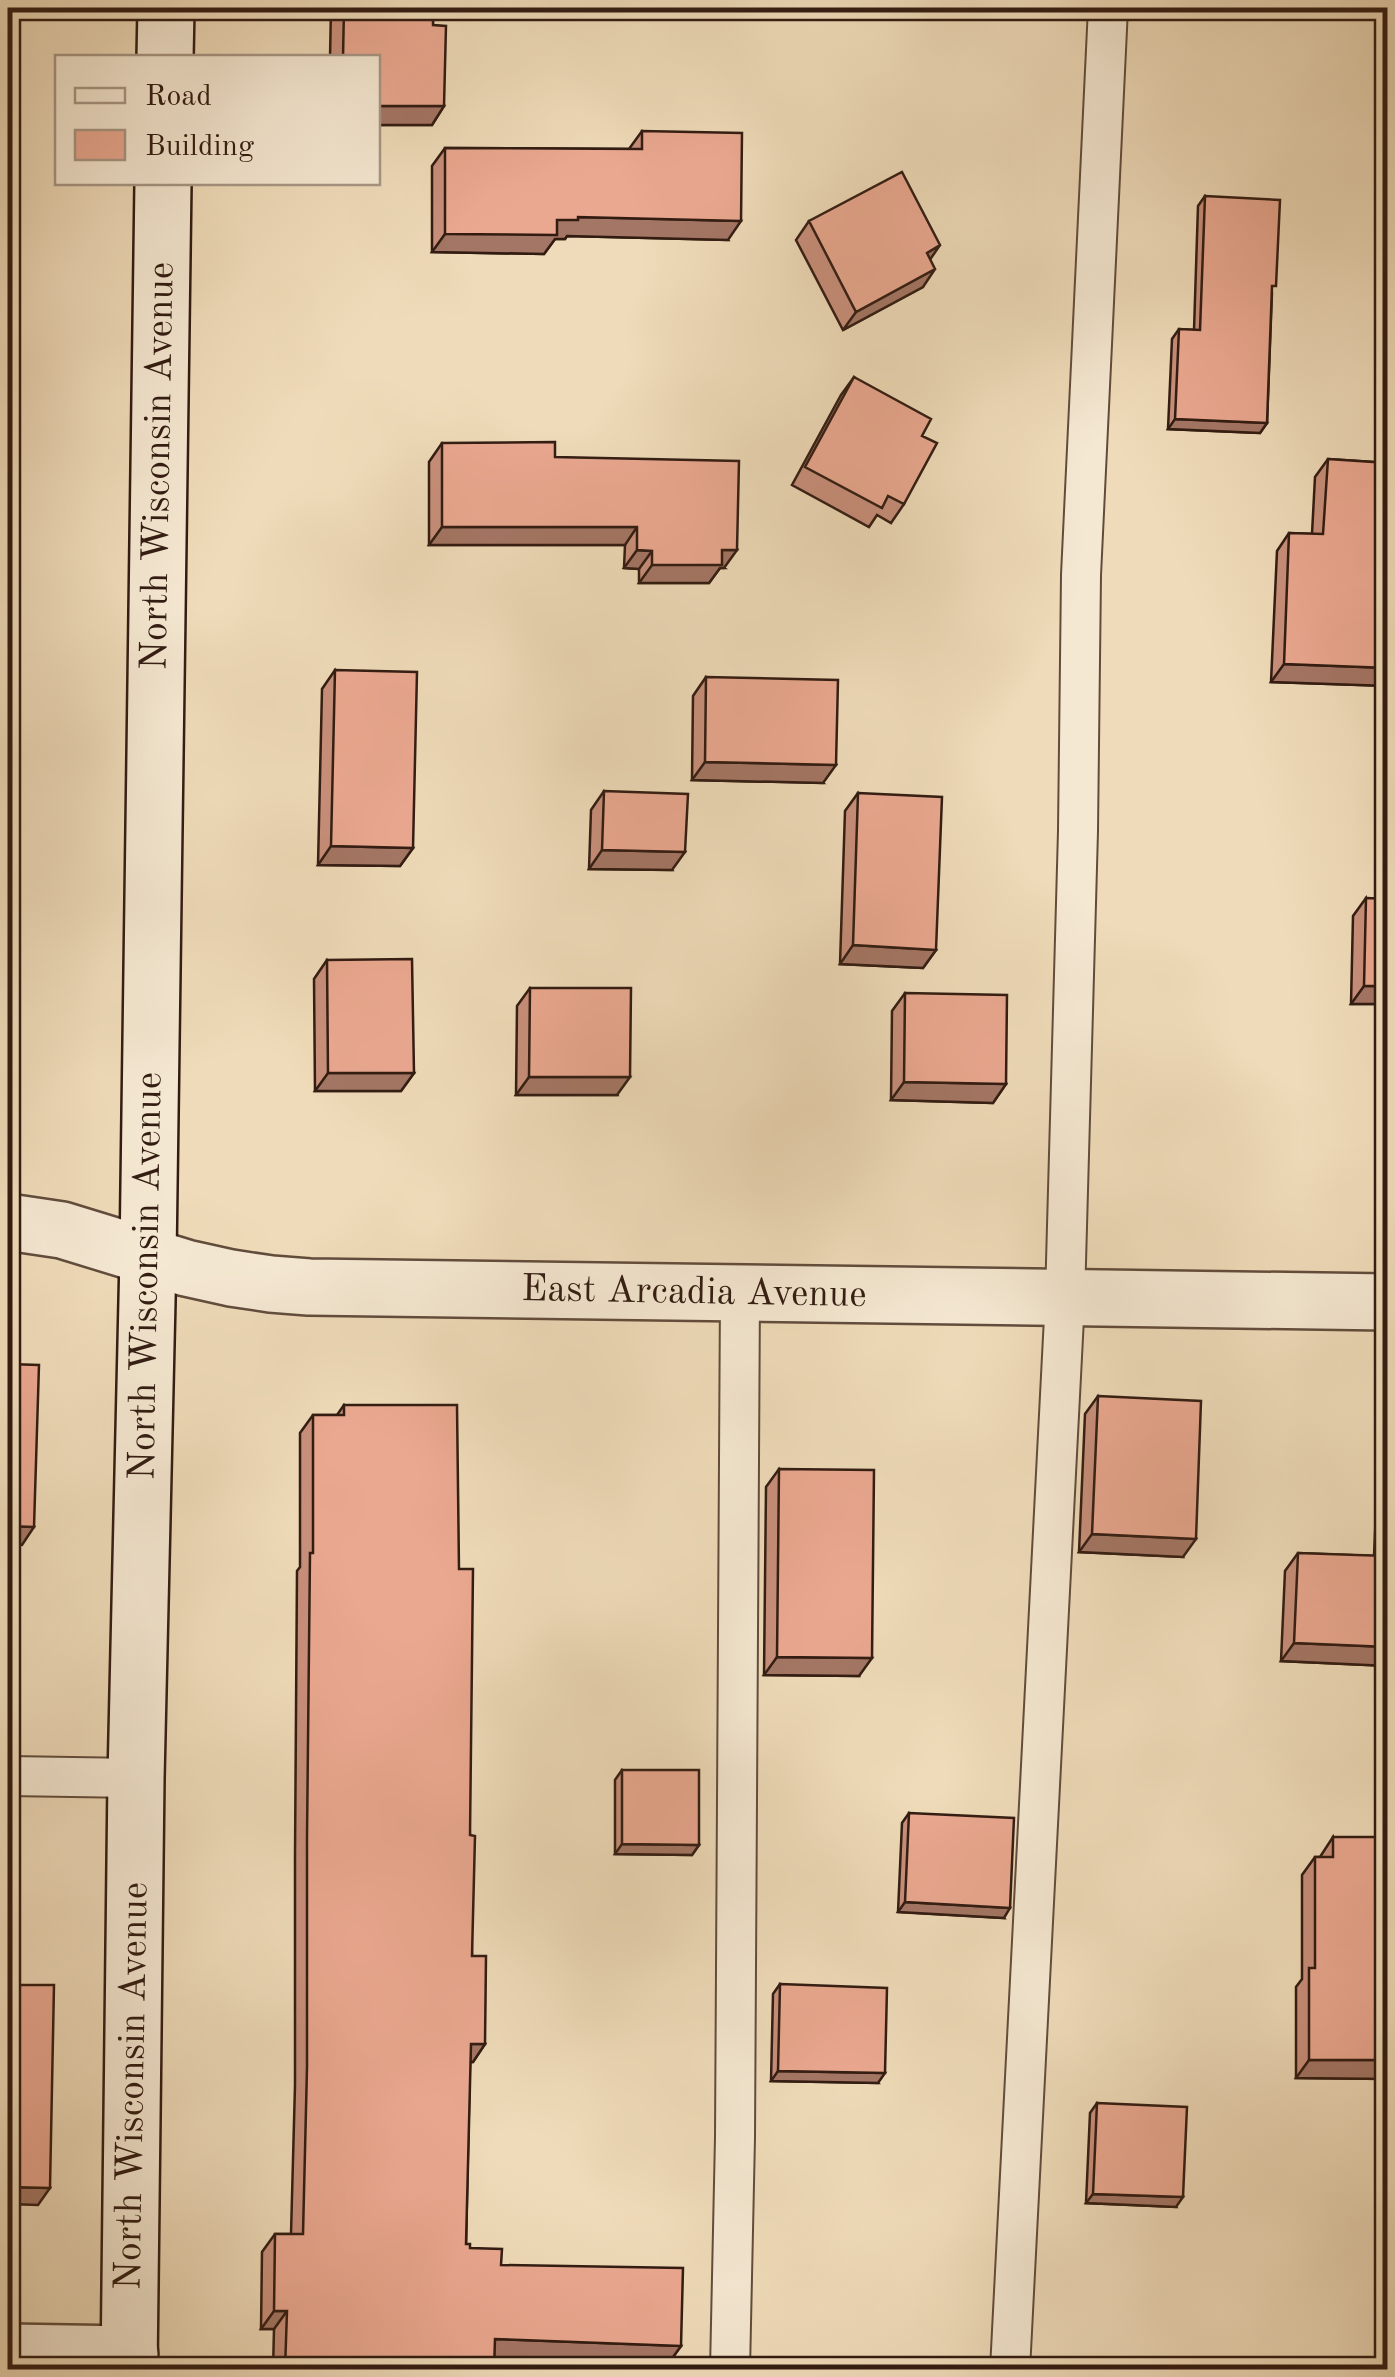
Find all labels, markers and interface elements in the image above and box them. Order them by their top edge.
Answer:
legend [55,55,380,185]
text: Road [145,82,212,112]
text: Building [145,132,254,162]
street label: North Wisconsin Avenue [136,261,182,671]
street label: North Wisconsin Avenue [124,1071,170,1481]
street label: East Arcadia Avenue [521,1271,867,1315]
street label: North Wisconsin Avenue [110,1881,156,2291]

